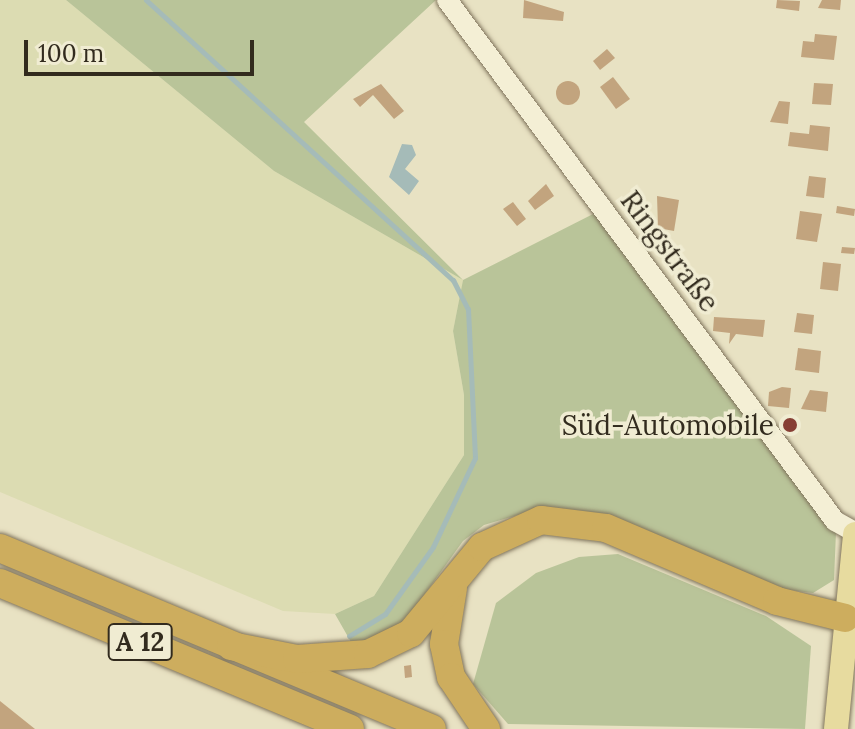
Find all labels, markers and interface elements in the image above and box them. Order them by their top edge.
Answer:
scale bar [28,24,258,74]
text: 100 m [38,38,104,69]
street label: Ringstraße [614,184,726,318]
place label: Süd-Automobile [562,408,774,442]
marker: Süd-Automobile [781,416,799,434]
road number: A 12 [106,620,174,664]

